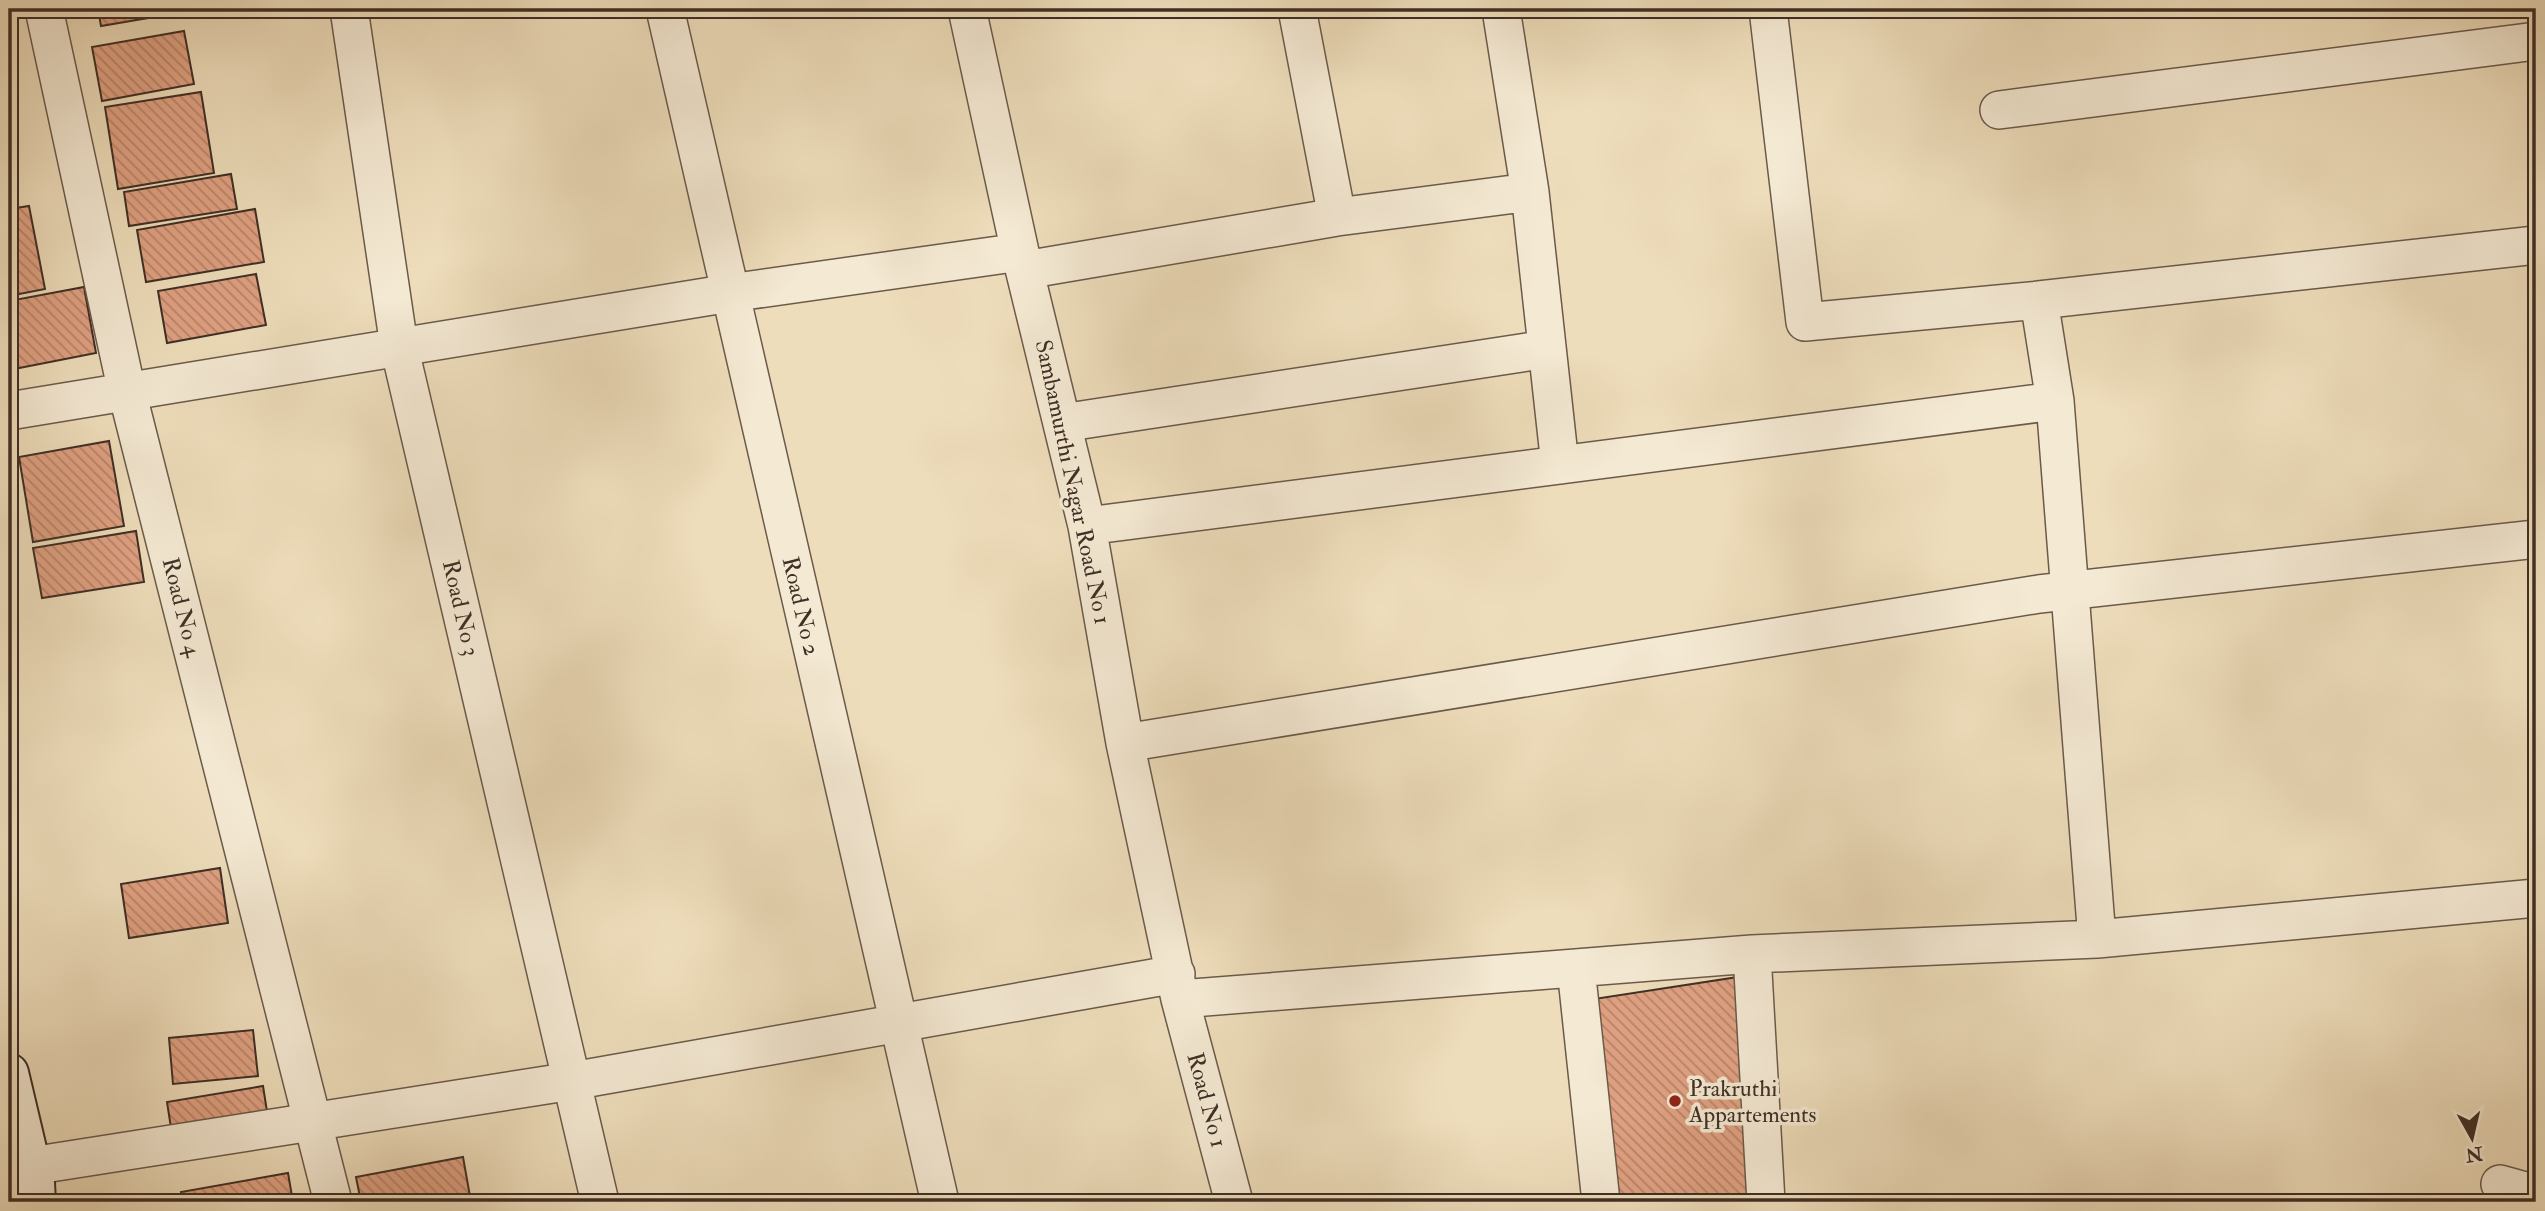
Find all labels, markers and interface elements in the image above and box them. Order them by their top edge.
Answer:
street label: Sambamurthi Nagar Road No 1 [1029,337,1117,627]
street label: Road No 4 [156,554,209,661]
street label: Road No 2 [776,554,826,658]
street label: Road No 3 [436,557,486,659]
street label: Road No 1 [1180,1049,1234,1151]
place label: Prakruthi Appartements [1688,1074,1817,1130]
marker: Prakruthi Appartements [1667,1093,1683,1109]
north arrow [2436,1102,2506,1172]
text: N [2463,1141,2485,1167]

